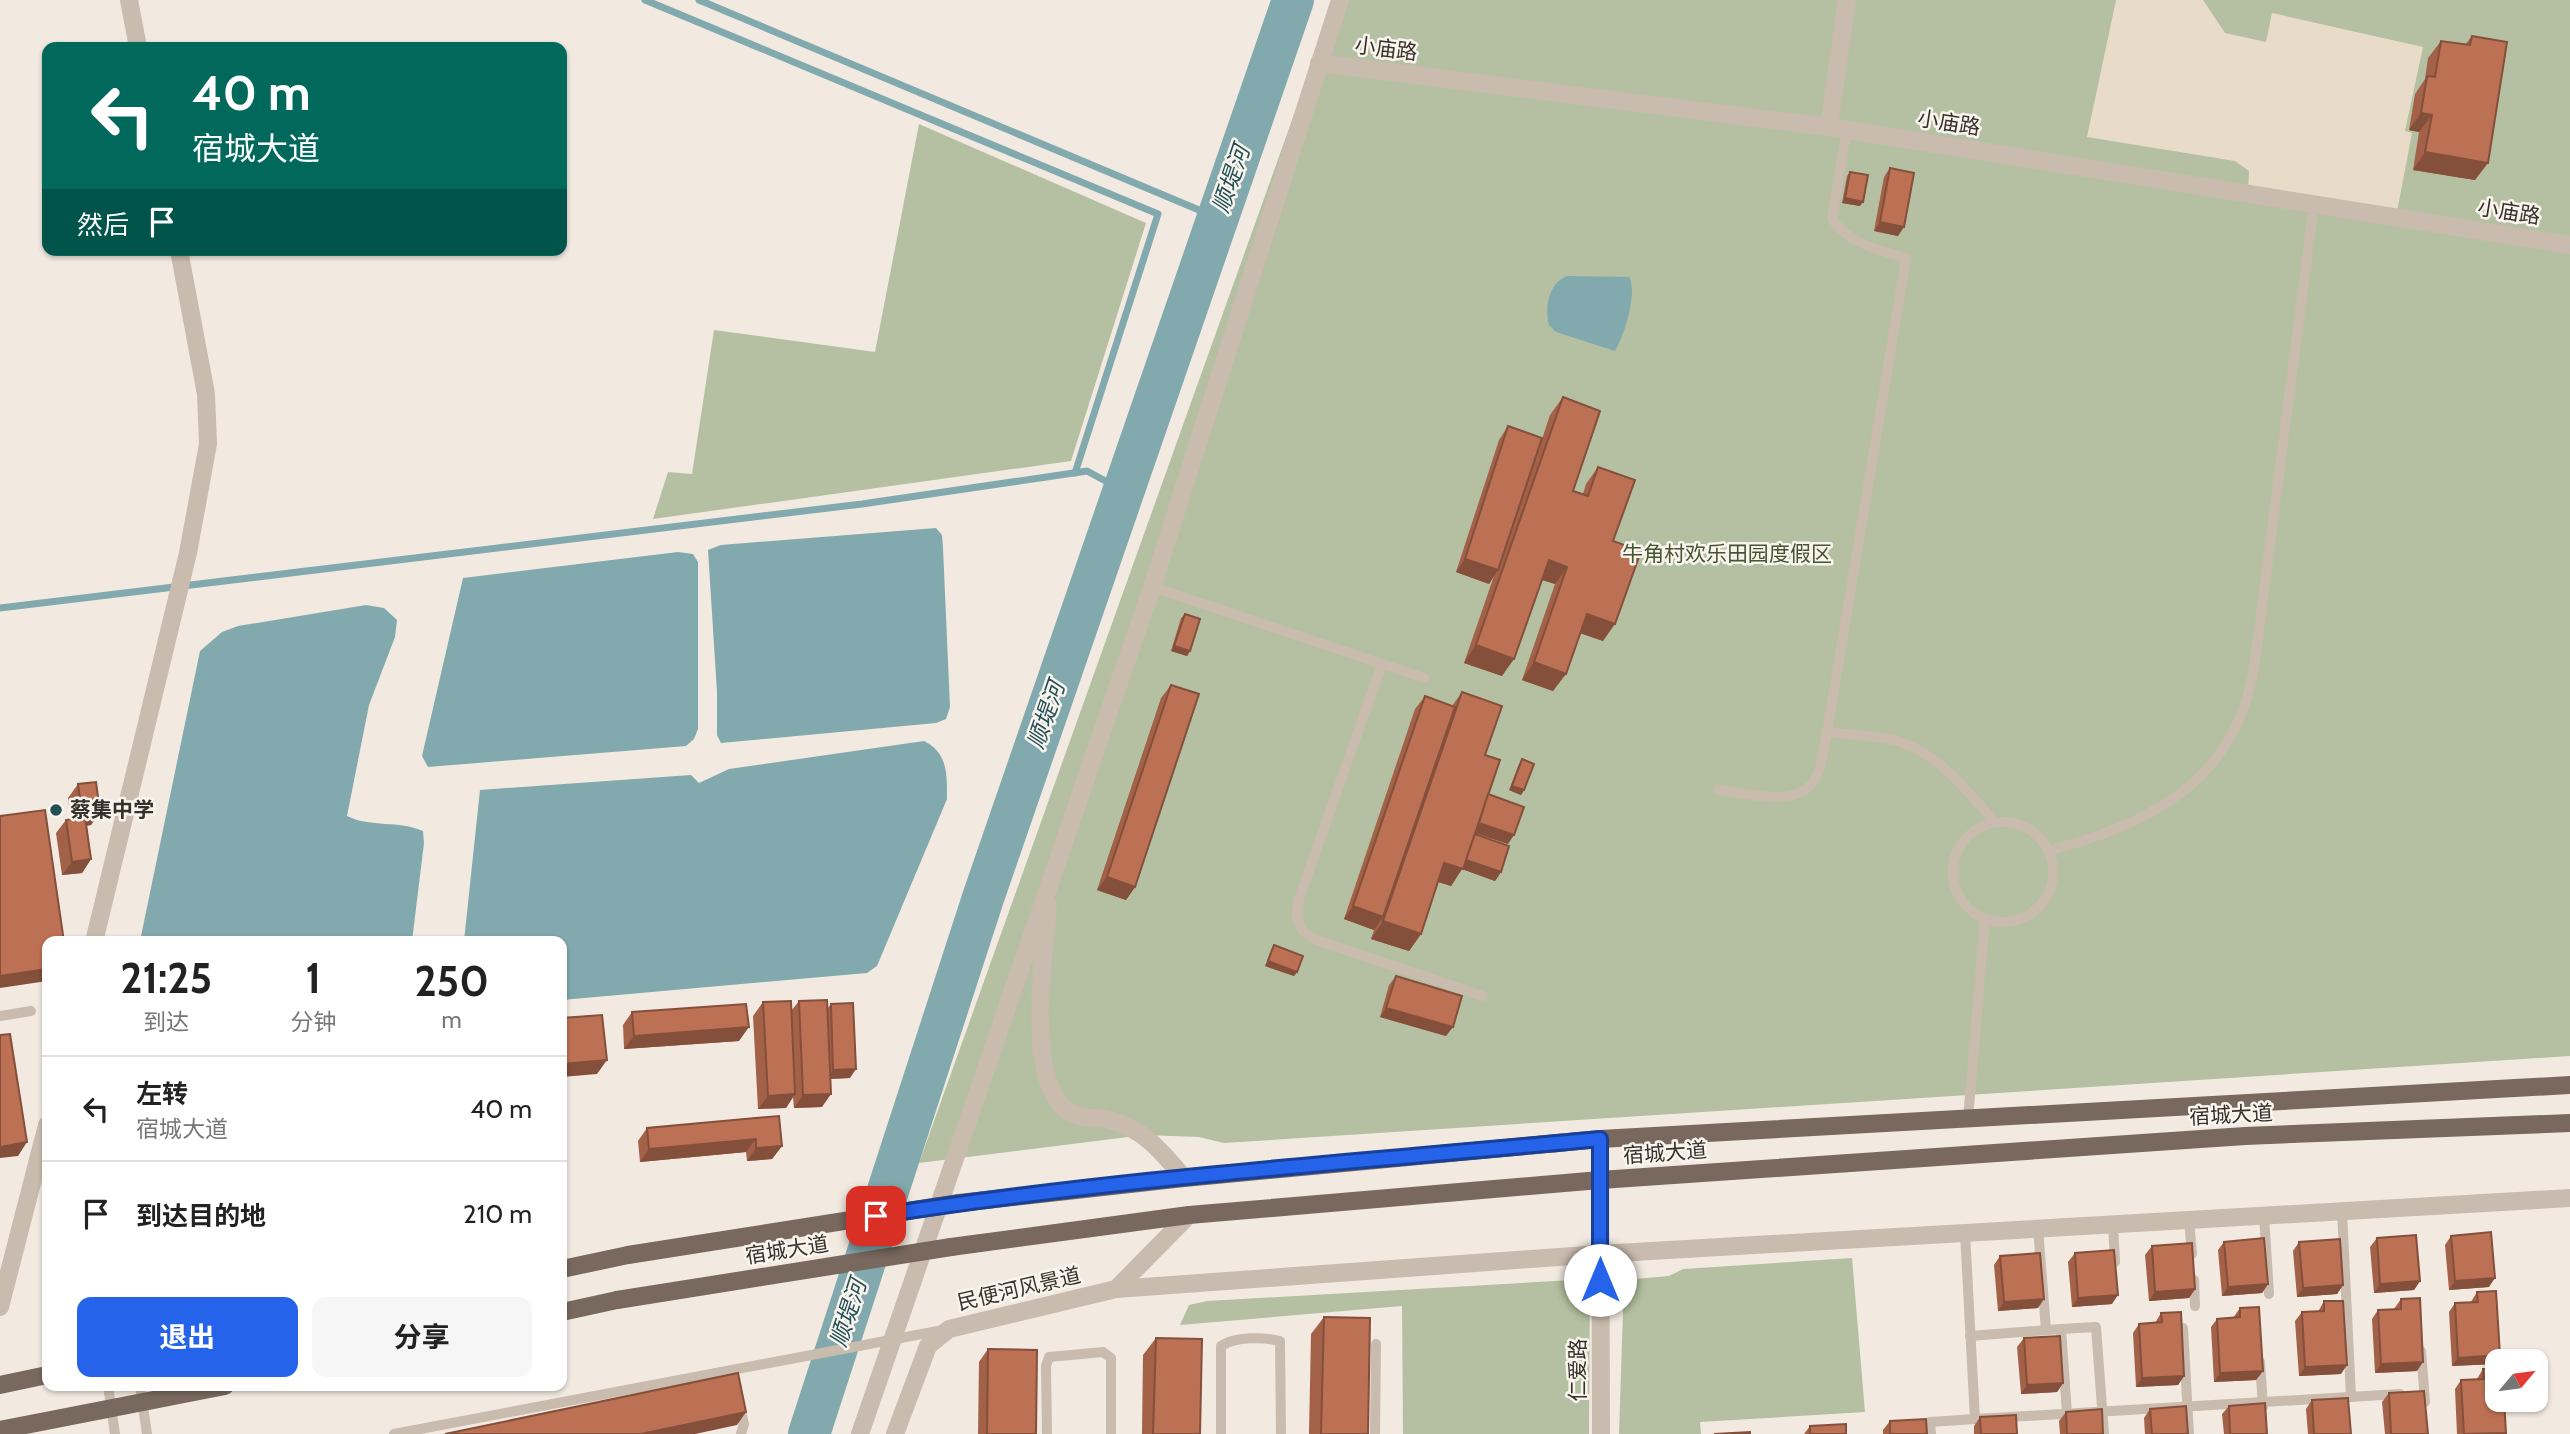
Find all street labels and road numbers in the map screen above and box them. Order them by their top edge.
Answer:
street label: 小庙路 [1353,32,1419,65]
street label: 小庙路 [1916,105,1982,140]
street label: 小庙路 [2476,194,2542,229]
street label: 宿城大道 [2188,1100,2274,1129]
street label: 宿城大道 [1622,1137,1708,1168]
street label: 宿城大道 [743,1231,830,1268]
street label: 民便河风景道 [955,1262,1083,1315]
street label: 仁爱路 [1565,1339,1590,1402]

